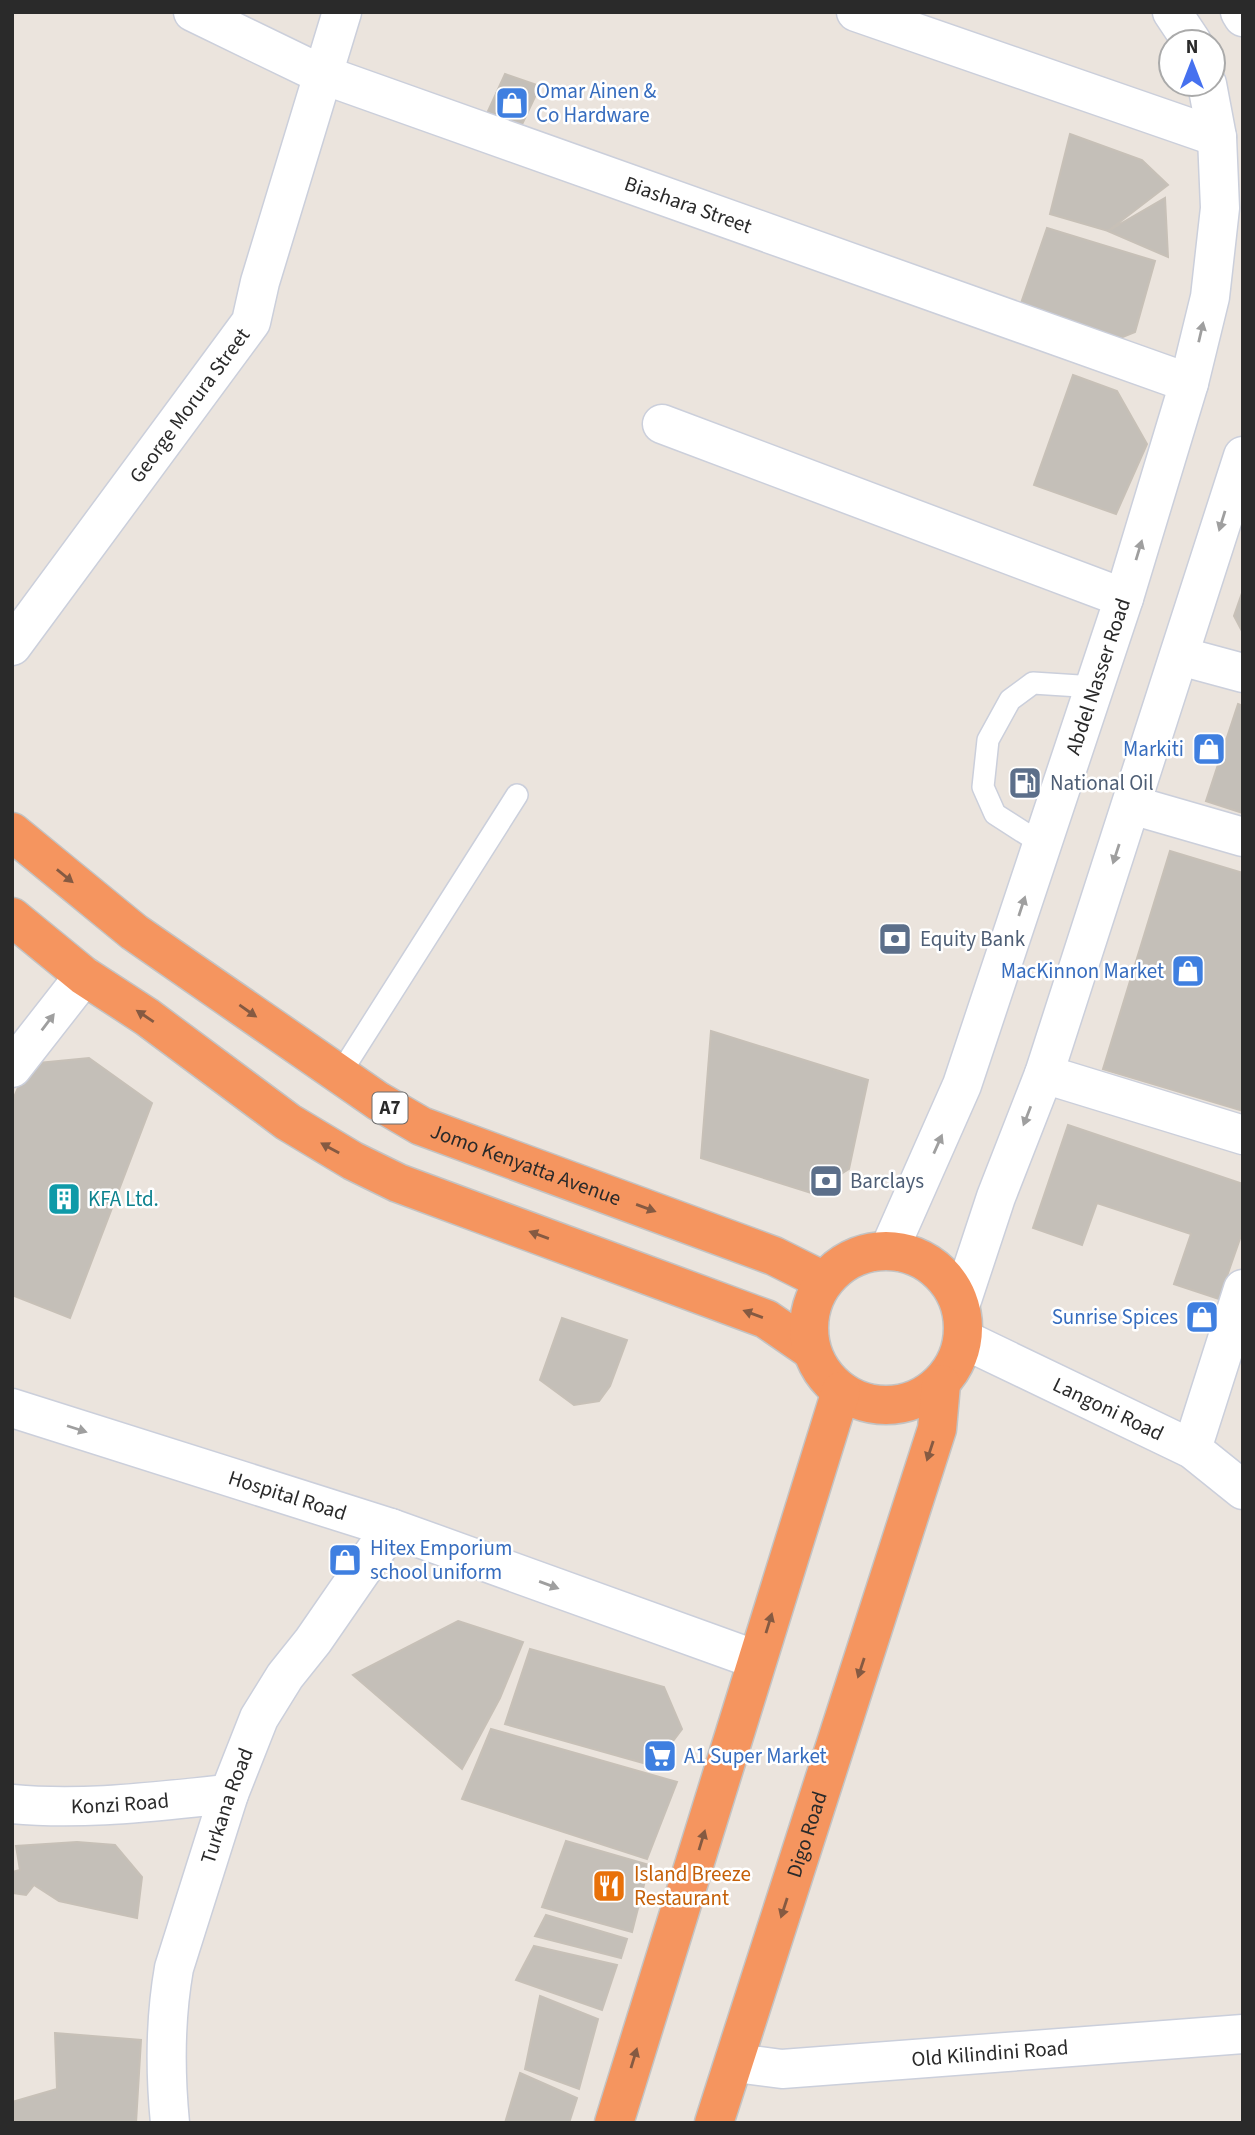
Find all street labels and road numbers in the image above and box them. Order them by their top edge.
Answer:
street label: Biashara Street [620,168,756,241]
street label: George Morura Street [122,321,257,489]
street label: Abdel Nasser Road [1058,594,1138,759]
road number: A7 [372,1092,408,1124]
street label: Jomo Kenyatta Avenue [426,1116,625,1213]
street label: Langoni Road [1048,1369,1169,1448]
street label: Hospital Road [225,1462,350,1528]
street label: Turkana Road [193,1743,261,1868]
street label: Konzi Road [71,1785,170,1821]
street label: Digo Road [779,1788,835,1882]
street label: Old Kilindini Road [910,2032,1070,2074]

